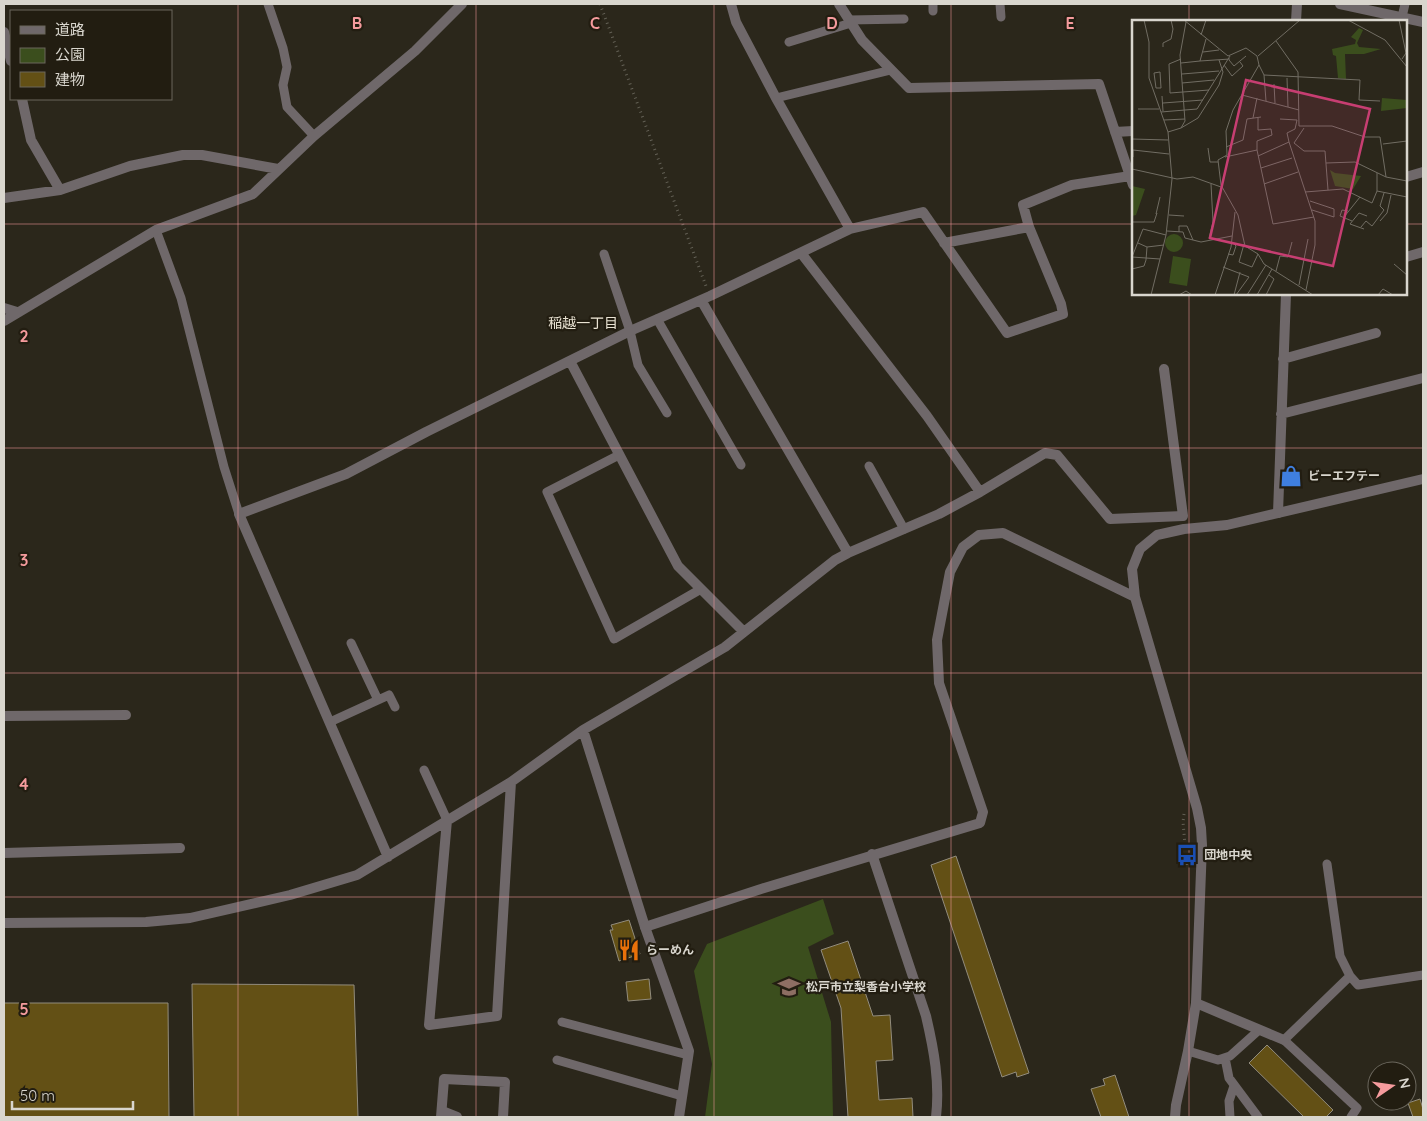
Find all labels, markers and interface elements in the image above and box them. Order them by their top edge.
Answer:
legend [10,10,172,100]
text: B [352,13,362,33]
text: C [590,13,600,33]
text: D [826,13,838,33]
text: E [1065,13,1075,33]
text: 道路 [55,20,85,39]
inset map [1132,20,1407,295]
text: 公園 [55,45,85,64]
text: 建物 [55,70,85,89]
district label: 稲越一丁目 [548,314,618,332]
text: 2 [19,326,29,346]
shop icon: ビーエフテー [1278,463,1304,489]
place label: ビーエフテー [1308,468,1380,483]
text: 3 [20,550,28,570]
text: 4 [19,774,29,794]
bus stop icon: 団地中央 [1174,842,1200,868]
place label: 団地中央 [1204,847,1252,862]
restaurant icon: らーめん [616,937,642,963]
place label: らーめん [646,942,694,957]
school or university icon: 松戸市立梨香台小学校 [776,974,802,1000]
place label: 松戸市立梨香台小学校 [806,979,926,994]
text: 5 [19,999,29,1019]
north arrow [1367,1061,1417,1111]
text: N [1395,1076,1415,1090]
scale bar [12,1078,134,1110]
text: 50 m [20,1086,55,1105]

